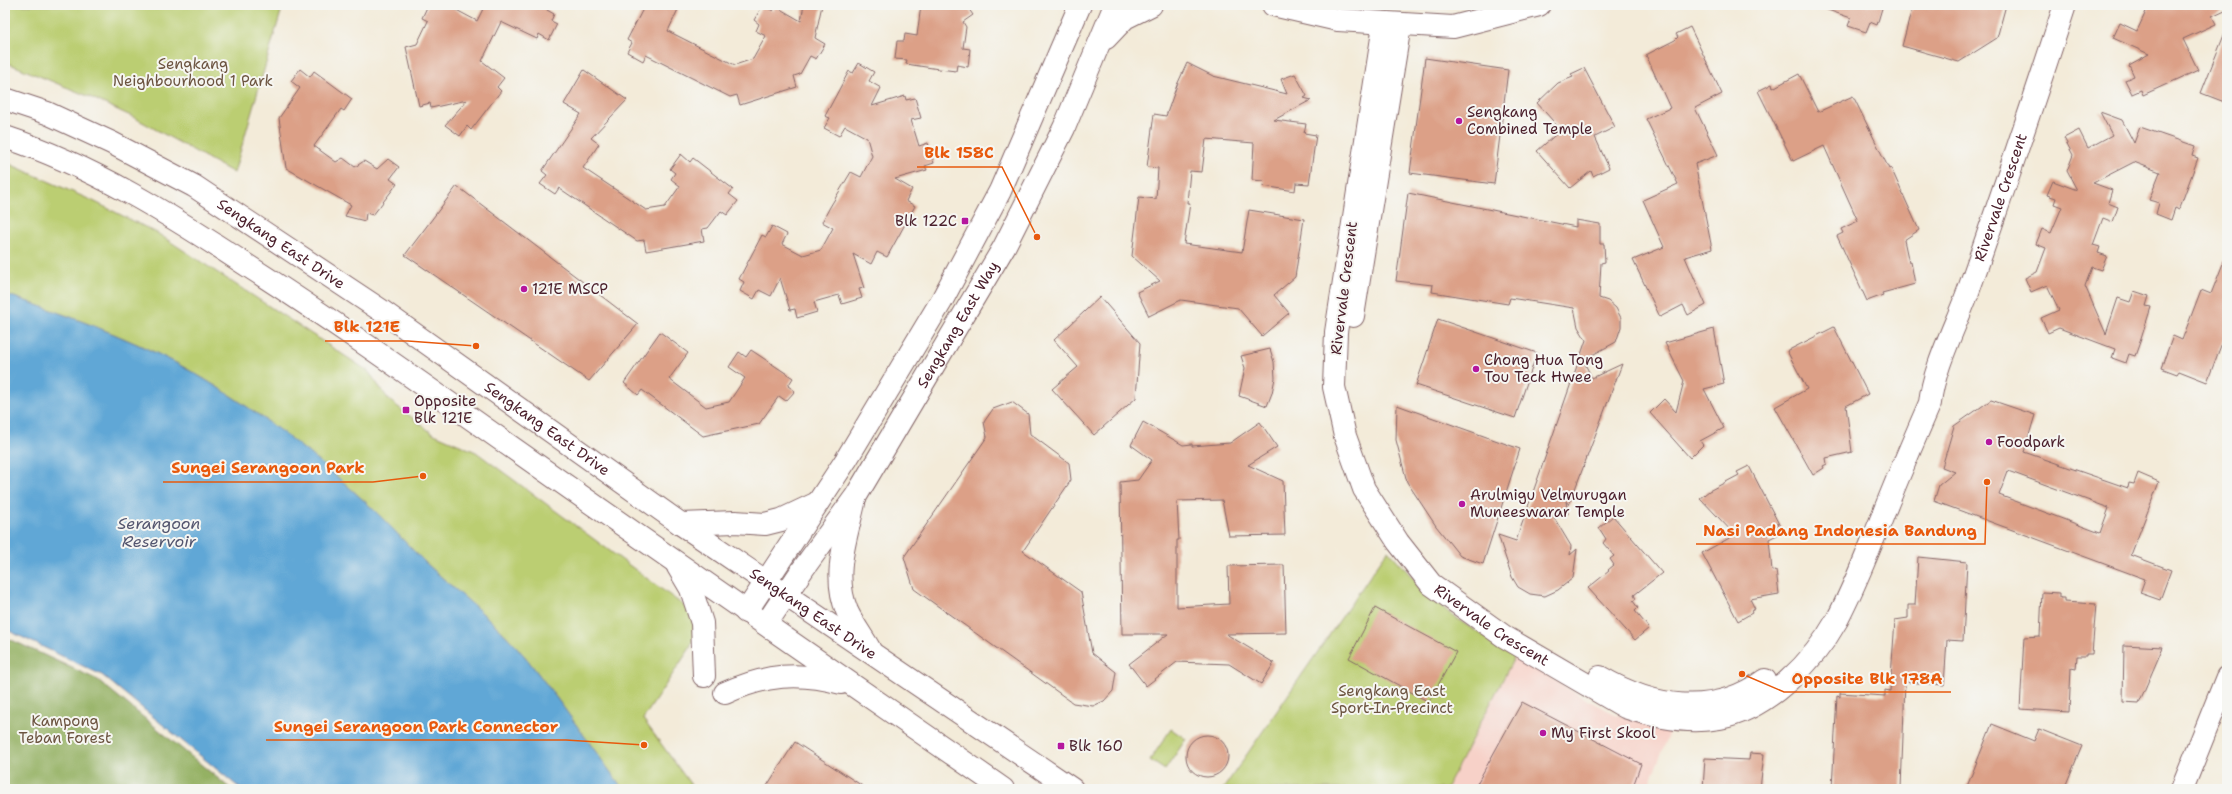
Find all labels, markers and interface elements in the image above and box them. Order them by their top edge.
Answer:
park label: Sengkang Neighbourhood 1 Park [113,54,273,91]
place label: Sengkang Combined Temple [1467,102,1593,139]
marker: Sengkang Combined Temple [1454,116,1464,126]
street label: Rivervale Crescent [1969,131,2032,264]
callout: Blk 158C [917,139,1002,167]
text: Blk 158C [924,142,994,163]
street label: Sengkang East Drive [213,194,349,294]
place label: Blk 122C [895,211,957,231]
marker: Blk 122C [960,216,970,226]
street label: Rivervale Crescent [1326,220,1362,356]
street label: Sengkang East Way [912,257,1003,392]
place label: 121E MSCP [532,279,608,299]
marker: 121E MSCP [519,284,529,294]
callout: Blk 121E [325,313,408,341]
text: Blk 121E [334,316,400,337]
place label: Chong Hua Tong Tou Teck Hwee [1484,350,1603,387]
marker: Chong Hua Tong Tou Teck Hwee [1471,364,1481,374]
street label: Sengkang East Drive [480,377,614,480]
place label: Opposite Blk 121E [414,391,476,428]
marker: Opposite Blk 121E [401,405,411,415]
place label: Foodpark [1997,432,2065,452]
marker: Foodpark [1984,437,1994,447]
callout: Sungei Serangoon Park [163,454,373,482]
text: Sungei Serangoon Park [171,457,365,478]
place label: Arulmigu Velmurugan Muneeswarar Temple [1470,485,1627,522]
marker: Arulmigu Velmurugan Muneeswarar Temple [1457,499,1467,509]
water label: Serangoon Reservoir [118,513,200,552]
callout: Nasi Padang Indonesia Bandung [1696,516,1985,544]
text: Nasi Padang Indonesia Bandung [1703,520,1977,541]
street label: Sengkang East Drive [746,563,881,664]
street label: Rivervale Crescent [1430,579,1553,671]
callout: Opposite Blk 178A [1784,664,1951,692]
text: Opposite Blk 178A [1791,668,1943,689]
park label: Sengkang East Sport-In-Precinct [1331,681,1453,718]
park label: Kampong Teban Forest [18,711,112,748]
callout: Sungei Serangoon Park Connector [266,712,566,740]
text: Sungei Serangoon Park Connector [274,716,559,737]
place label: My First Skool [1551,723,1656,743]
marker: My First Skool [1538,728,1548,738]
place label: Blk 160 [1069,736,1123,756]
marker: Blk 160 [1056,741,1066,751]

